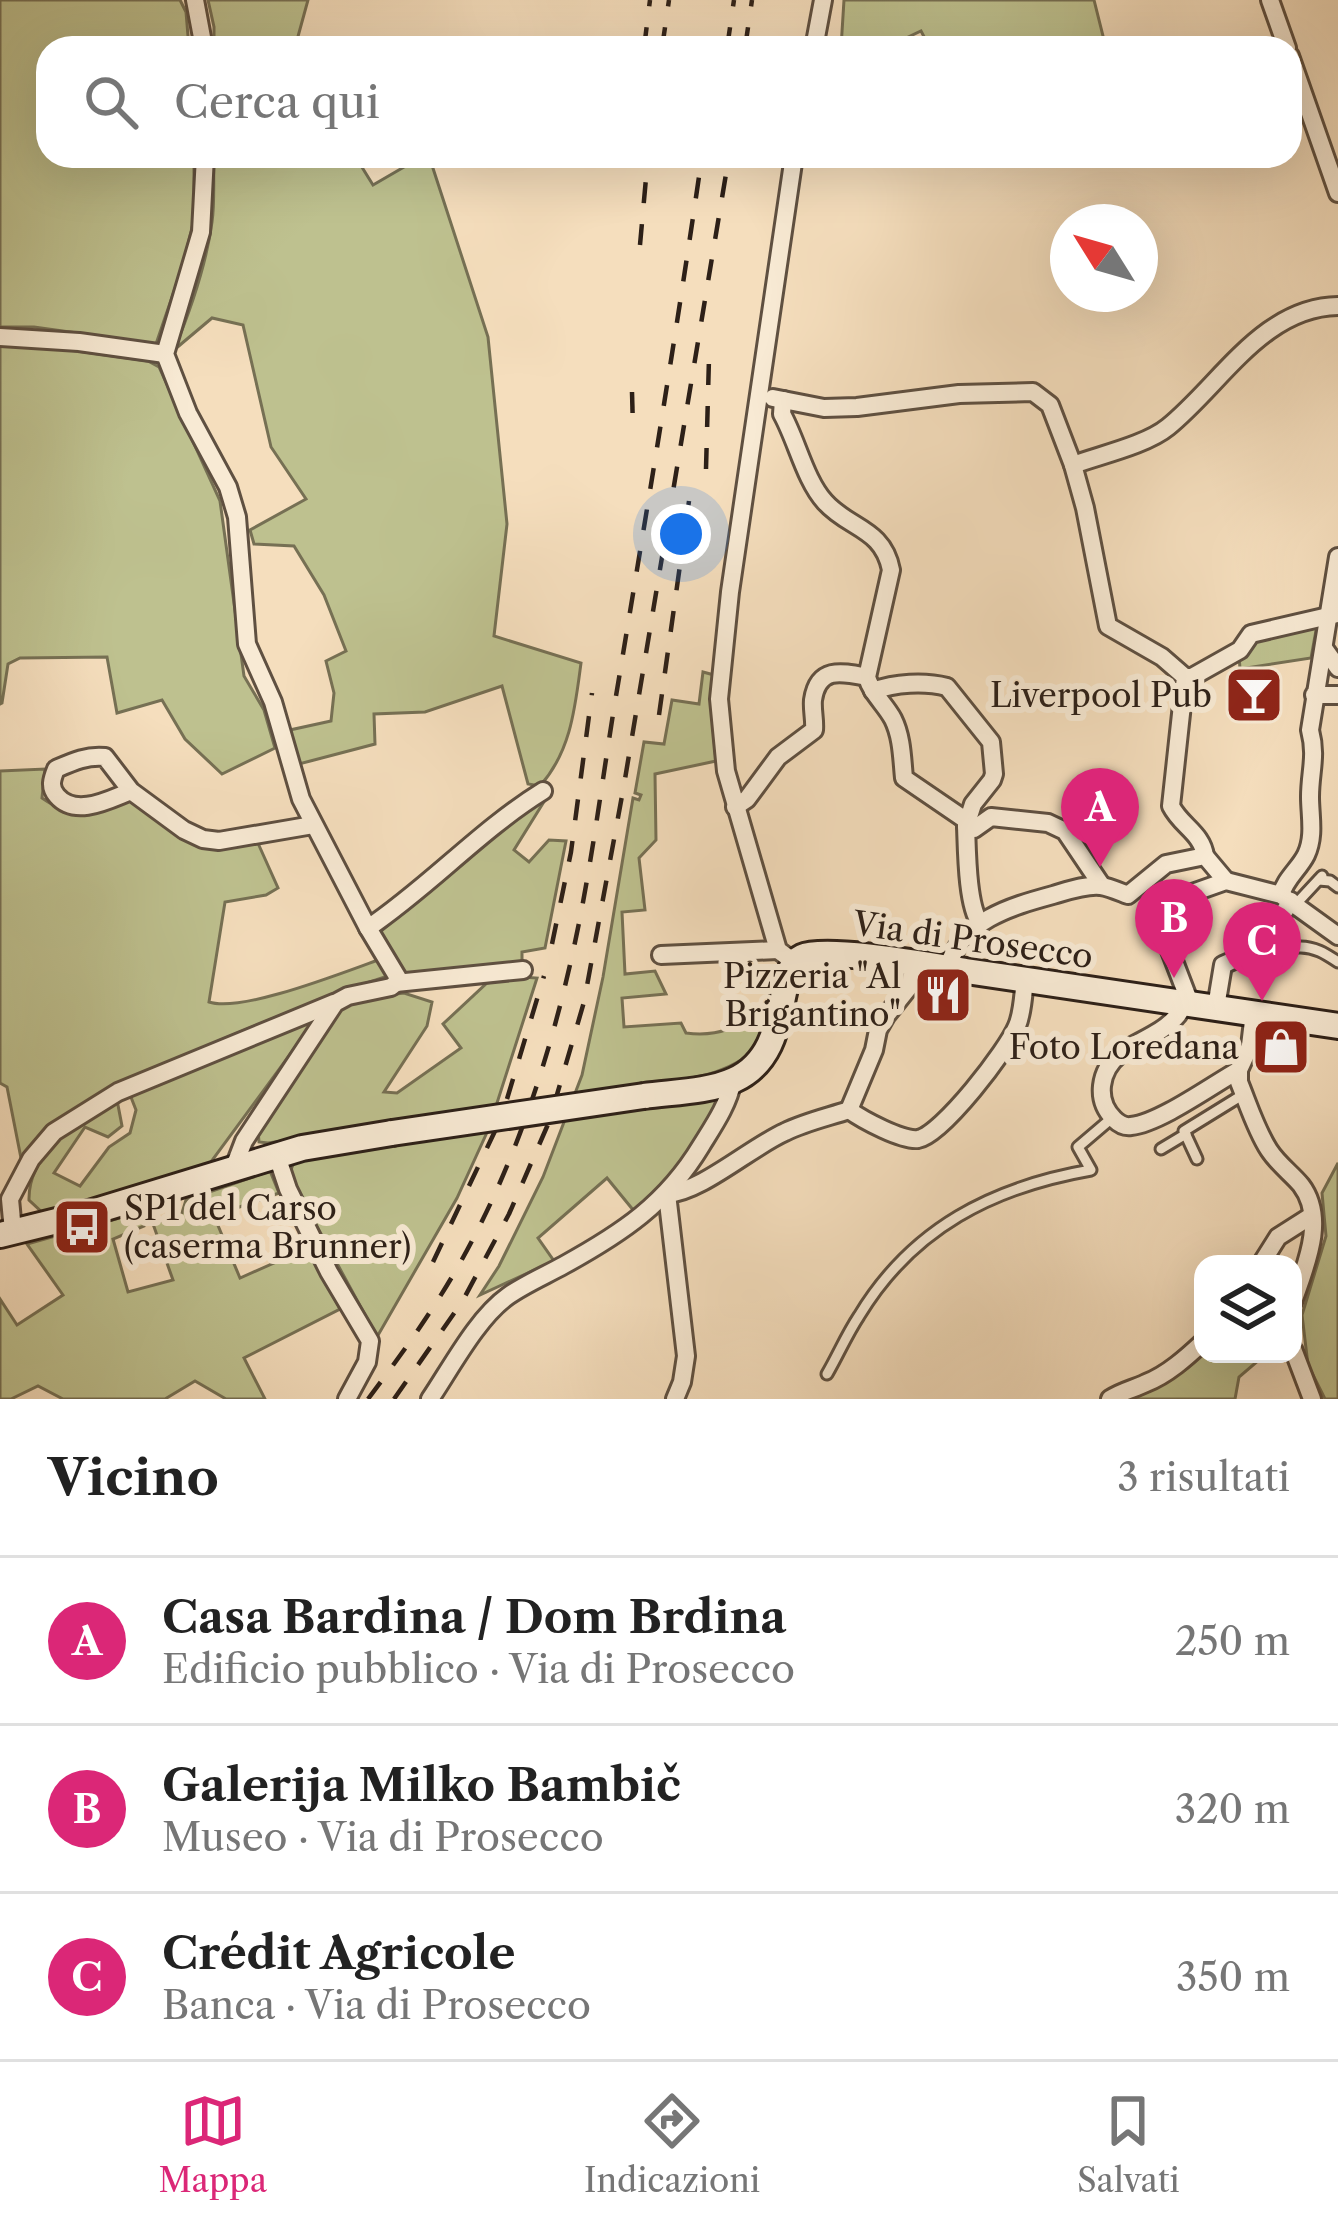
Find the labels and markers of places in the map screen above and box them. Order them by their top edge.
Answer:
bar icon: Liverpool Pub [1223,664,1285,726]
place label: Liverpool Pub [990,675,1212,716]
pin: A [1061,768,1139,867]
pin: B [1135,879,1213,978]
pin: C [1223,902,1301,1001]
place label: Pizzeria "Al Brigantino" [723,956,901,1035]
restaurant icon: Pizzeria "Al Brigantino" [912,964,974,1026]
shop icon: Foto Loredana [1250,1016,1312,1078]
place label: Foto Loredana [1009,1027,1240,1068]
place label: SP1 del Carso (caserma Brunner) [124,1188,411,1267]
bus stop icon: SP1 del Carso (caserma Brunner) [51,1196,113,1258]

